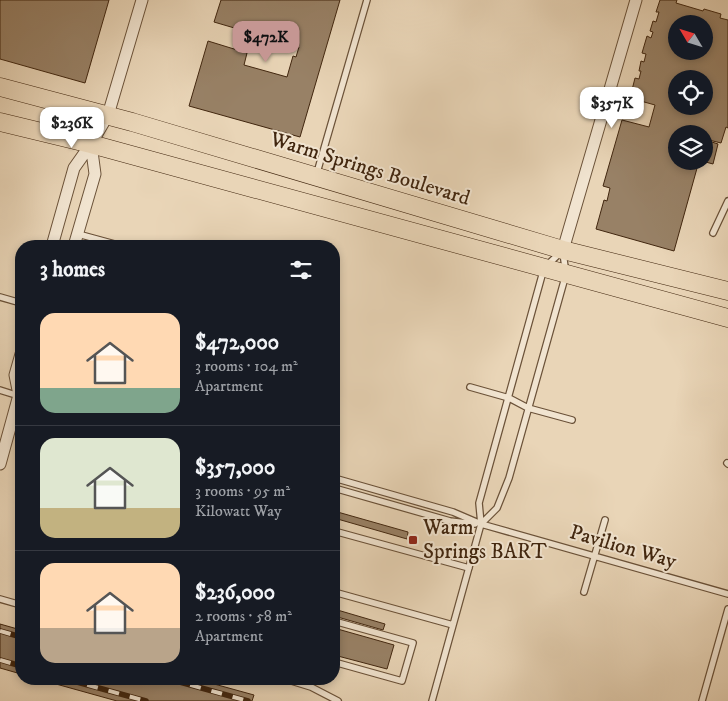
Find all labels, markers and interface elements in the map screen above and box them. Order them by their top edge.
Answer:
north arrow [668,15,712,60]
map controls [668,15,713,170]
pin: $472K [231,20,301,63]
text: $472K [244,27,288,47]
button: locate [668,70,713,115]
pin: $357K [577,86,647,129]
text: $357K [591,93,633,113]
pin: $236K [37,106,107,149]
text: $236K [51,113,93,133]
button: layers [668,125,713,170]
street label: Warm Springs Boulevard [266,126,473,212]
icon: filters [287,256,315,284]
text: 3 homes [40,257,105,283]
text: $472,000 [195,330,279,356]
icon: home [80,333,140,393]
text: 3 rooms · 104 m² [195,356,298,376]
text: Apartment [195,376,263,396]
text: $357,000 [195,455,275,481]
icon: home [80,458,140,518]
text: 3 rooms · 95 m² [195,481,290,501]
text: Kilowatt Way [195,501,282,521]
place label: Warm Springs BART [422,515,547,565]
street label: Pavilion Way [567,519,680,575]
marker: Warm Springs BART [407,534,419,546]
text: $236,000 [195,580,275,606]
icon: home [80,583,140,643]
text: 2 rooms · 58 m² [195,606,292,626]
text: Apartment [195,626,263,646]

